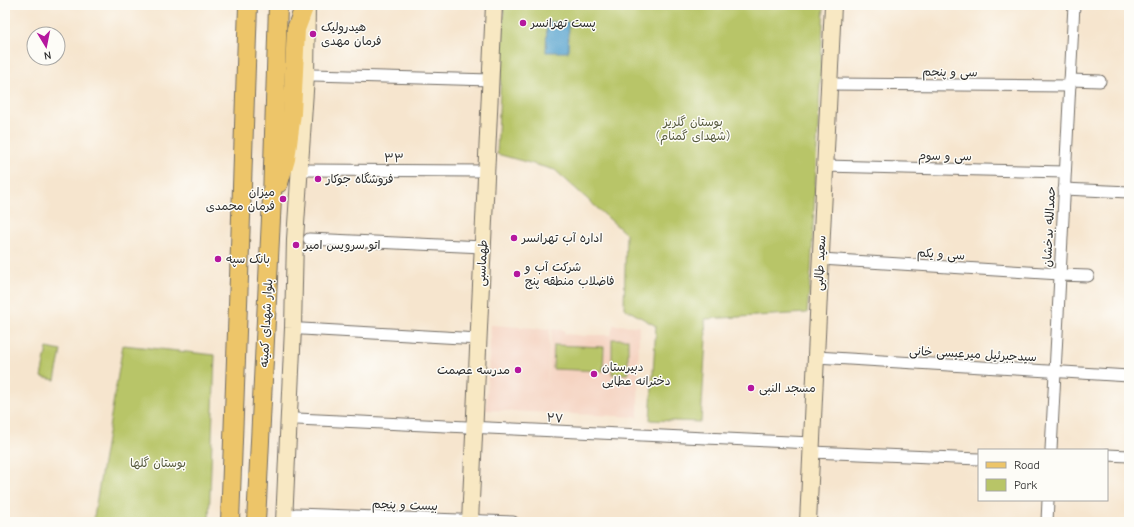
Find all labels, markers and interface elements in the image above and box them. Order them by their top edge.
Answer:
place label: پست تهرانسر [530,16,596,31]
marker: پست تهرانسر [518,18,528,28]
place label: هیدرولیک فرمان مهدی [321,20,381,48]
north arrow [26,26,66,66]
marker: هیدرولیک فرمان مهدی [308,29,318,39]
text: N [43,48,52,62]
street label: سی و پنجم [922,65,978,81]
park label: بوستان گلریز (شهدای گمنام) [656,115,730,145]
street label: سی و سوم [918,149,972,165]
street label: ۳۳ [384,151,404,165]
place label: فروشگاه جوکار [325,172,393,187]
marker: فروشگاه جوکار [313,174,323,184]
place label: میزان فرمان محمدی [206,185,275,213]
street label: حمدالله بدخشان [1040,186,1059,268]
marker: میزان فرمان محمدی [278,194,288,204]
place label: اداره آب تهرانسر [521,231,602,246]
marker: اداره آب تهرانسر [509,233,519,243]
street label: سعید طالبی [812,235,829,291]
place label: اتو سرویس امیر [303,238,381,253]
street label: طهماسبی [474,239,491,287]
marker: اتو سرویس امیر [291,240,301,250]
street label: سی و یکم [916,245,966,265]
place label: بانک سپه [226,252,270,267]
marker: بانک سپه [213,254,223,264]
place label: شرکت آب و فاضلاب منطقه پنج [524,260,614,290]
marker: شرکت آب و فاضلاب منطقه پنج [512,269,522,279]
street label: بلوار شهدای کمیته [257,278,276,368]
street label: سیدجبرئیل میرعیسی خانی [909,344,1037,365]
place label: دبیرستان دخترانه عطایی [602,360,671,389]
place label: مدرسه عصمت [437,363,510,377]
marker: مدرسه عصمت [513,365,523,375]
marker: دبیرستان دخترانه عطایی [589,369,599,379]
place label: مسجد النبی [759,381,816,396]
marker: مسجد النبی [746,383,756,393]
street label: ۲۷ [546,411,564,425]
legend [978,449,1108,501]
park label: بوستان گلها [130,456,186,471]
text: Road [1014,458,1040,472]
text: Park [1014,478,1037,492]
street label: بیست و پنجم [372,497,438,515]

